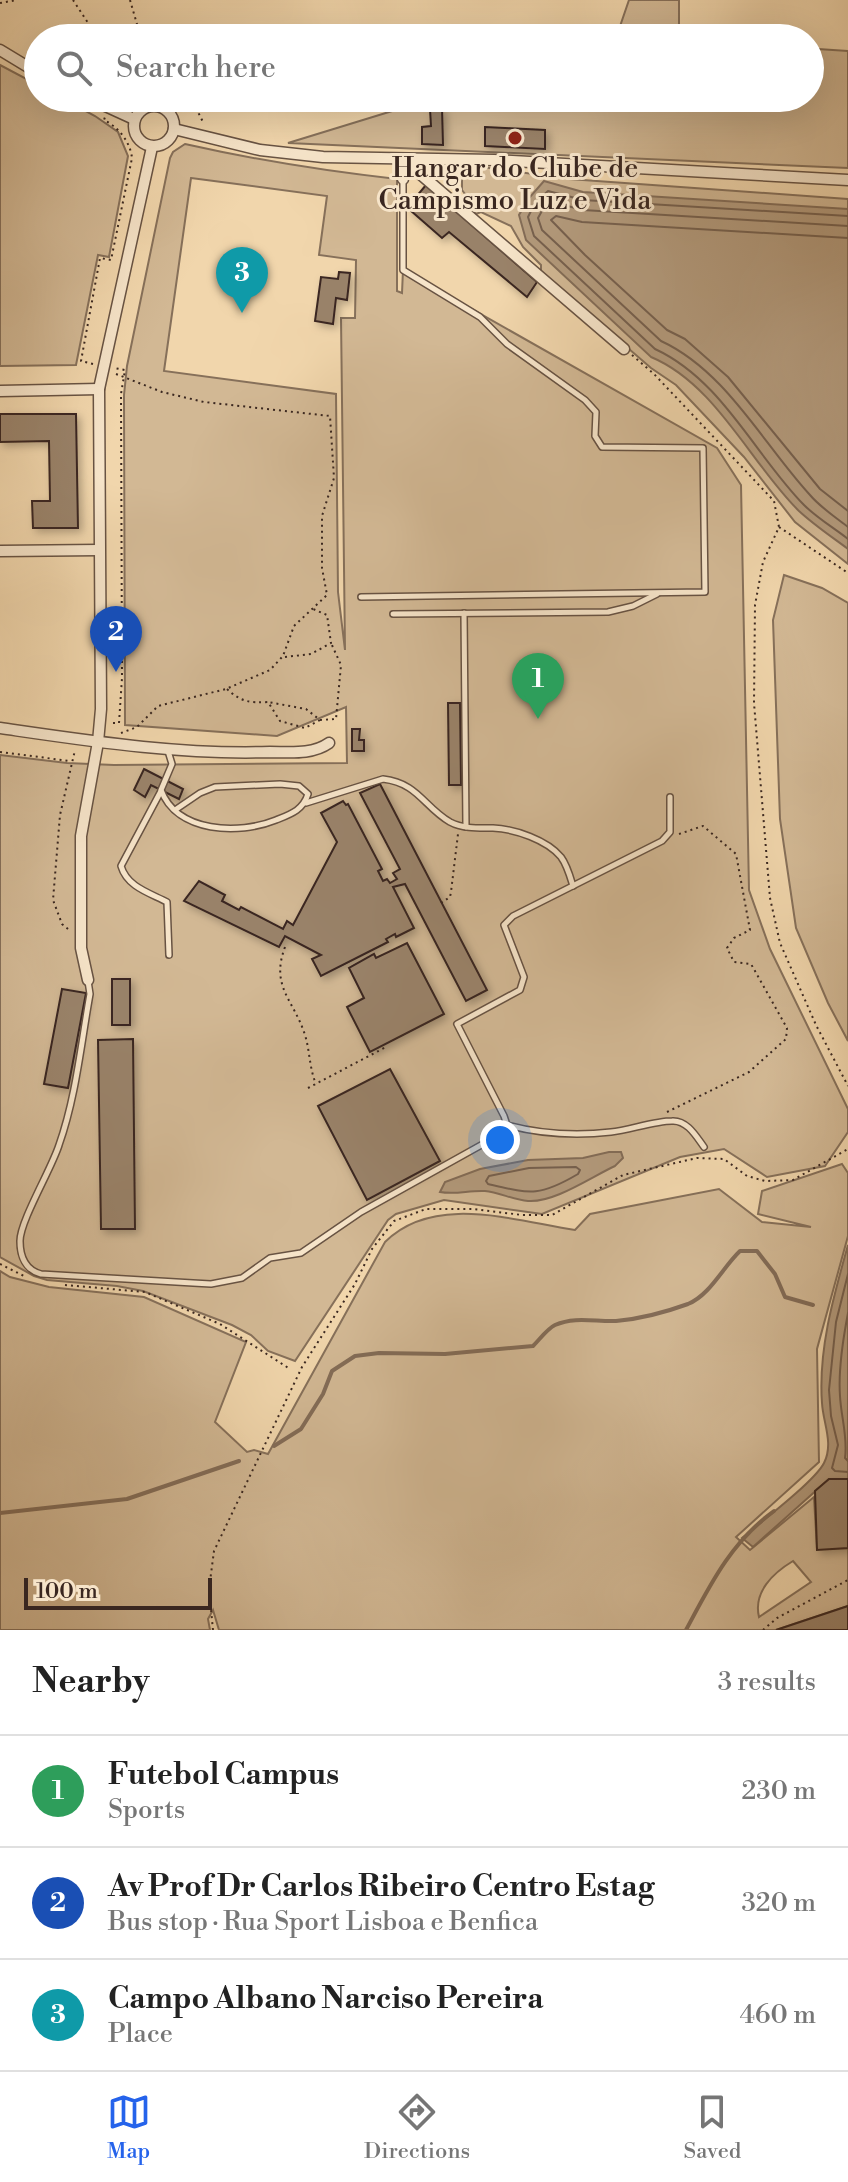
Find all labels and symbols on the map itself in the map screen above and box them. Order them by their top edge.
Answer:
marker: Hangar do Clube de Campismo Luz e Vida [506,129,524,147]
place label: Hangar do Clube de Campismo Luz e Vida [379,151,652,218]
pin: 3 [216,247,268,313]
pin: 2 [90,606,142,672]
pin: 1 [512,653,564,719]
your location [480,1120,520,1160]
scale bar [24,1574,212,1610]

